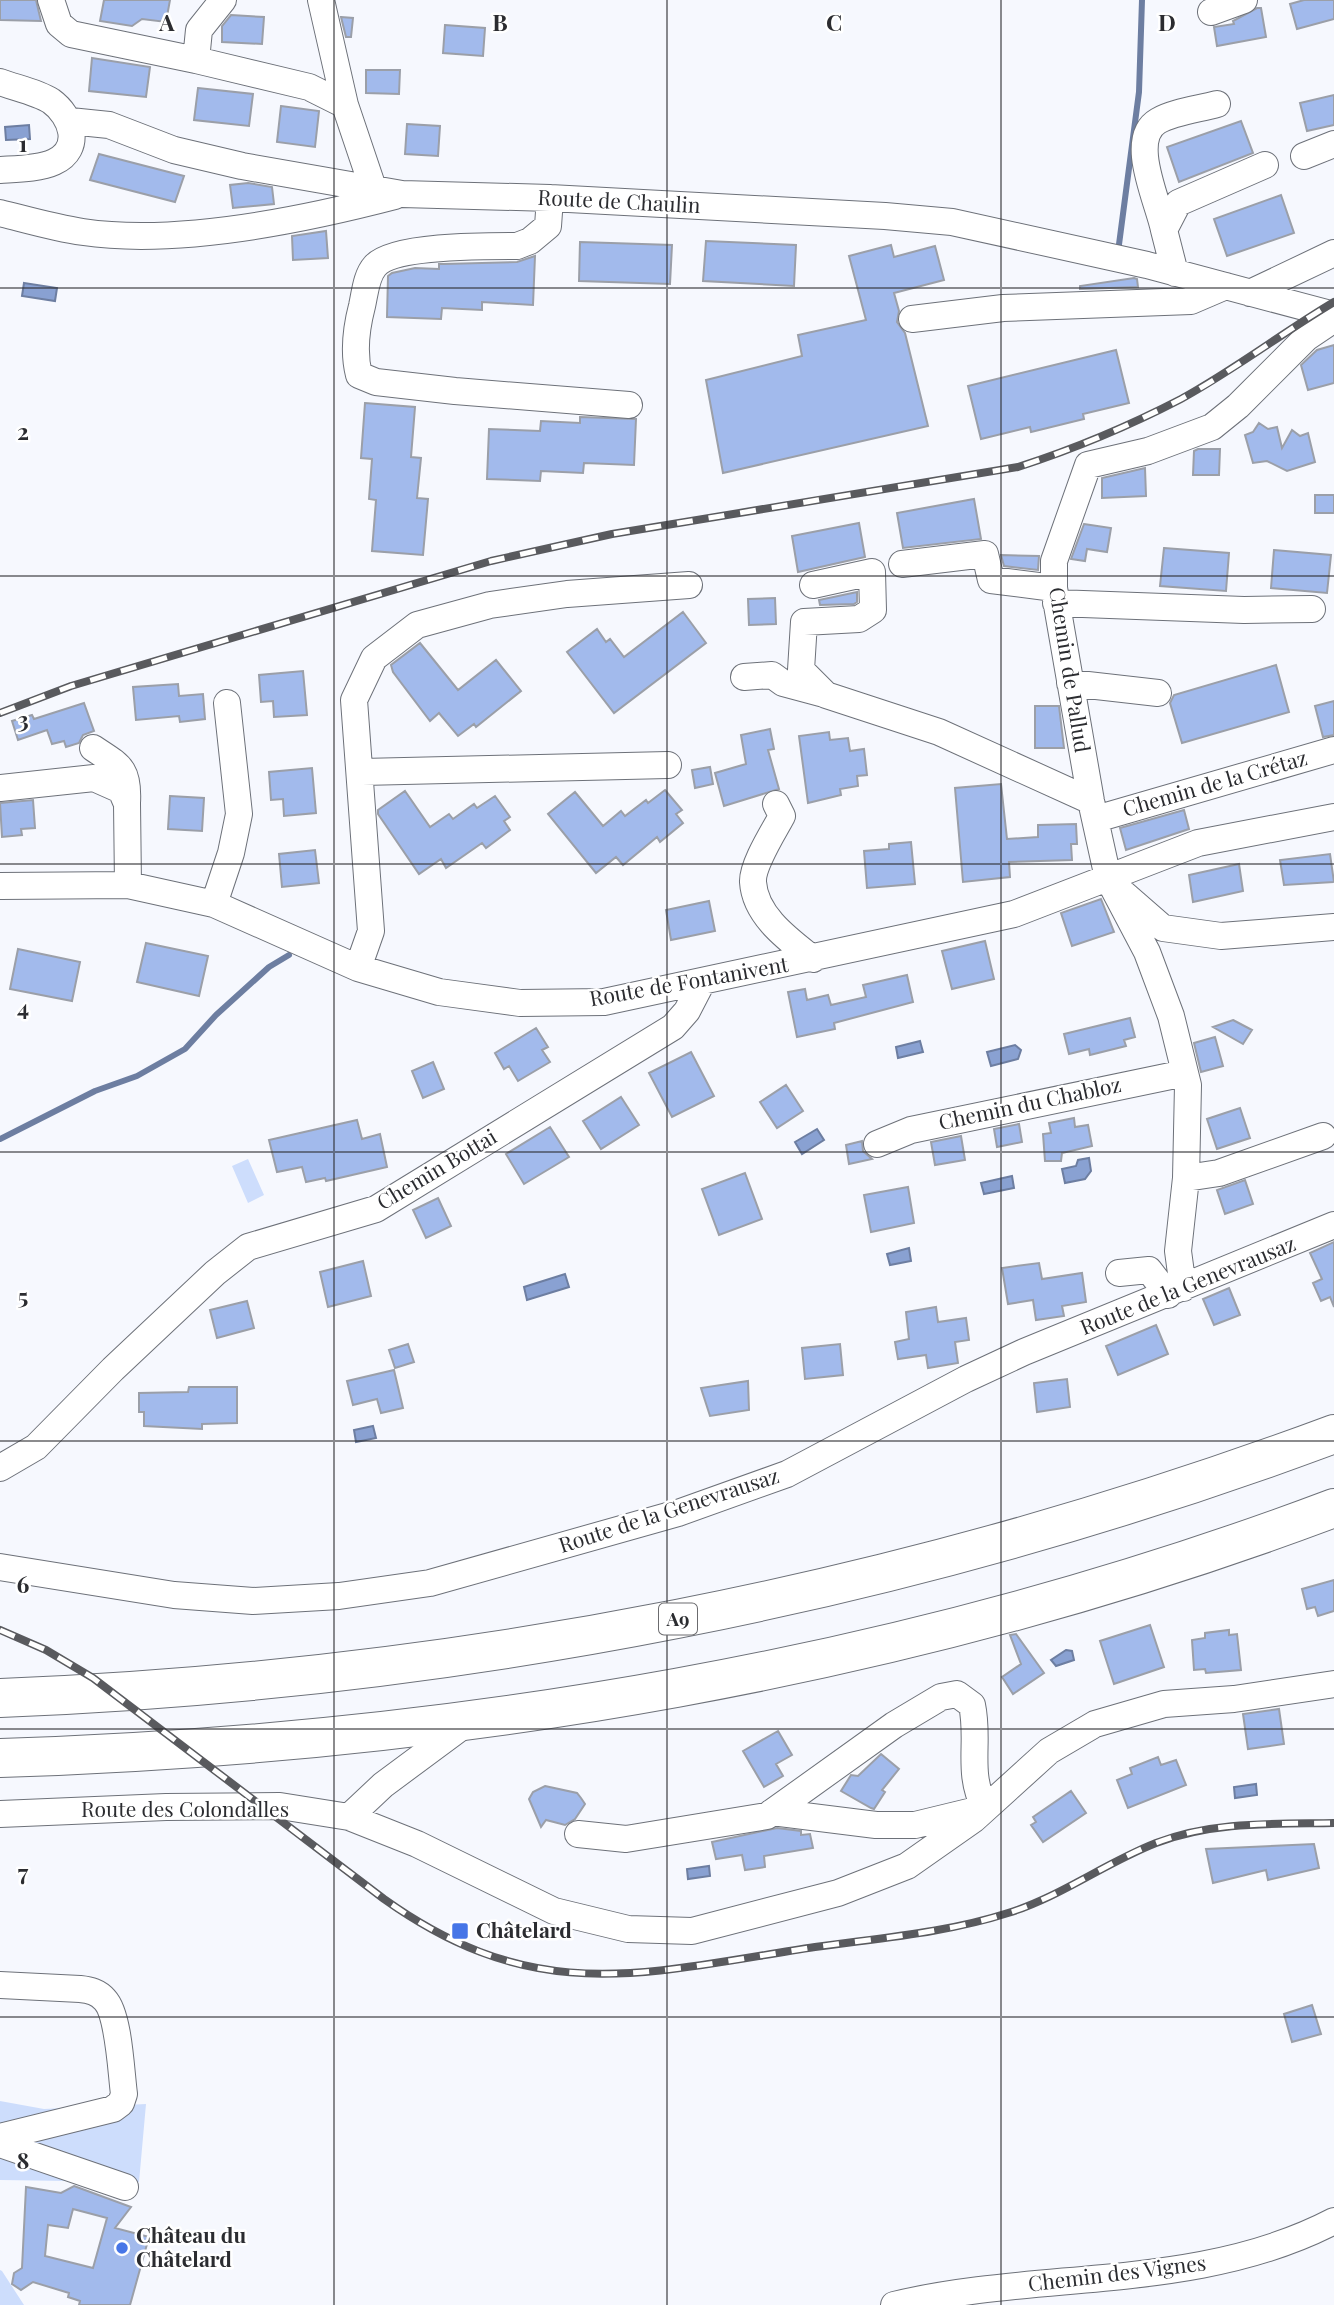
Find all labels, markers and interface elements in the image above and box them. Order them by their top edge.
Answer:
text: A [158,6,175,37]
text: B [492,6,508,37]
text: C [826,6,842,37]
text: D [1158,6,1176,37]
text: 1 [19,127,28,158]
street label: Route de Chaulin [537,182,702,218]
text: 2 [17,415,29,446]
street label: Chemin de Pallud [1044,585,1098,754]
text: 3 [17,703,29,734]
street label: Chemin de la Crétaz [1119,742,1310,822]
street label: Route de Fontanivent [587,949,791,1011]
text: 4 [17,991,29,1022]
street label: Chemin du Chabloz [936,1069,1123,1135]
street label: Chemin Bottai [371,1121,501,1215]
street label: Route de la Genevrausaz [1075,1228,1299,1340]
text: 5 [18,1280,28,1311]
street label: Route de la Genevrausaz [555,1460,782,1558]
text: 6 [17,1568,30,1599]
road number: A9 [659,1604,697,1634]
street label: Route des Colondalles [81,1794,289,1822]
text: 7 [18,1856,29,1887]
place label: Châtelard [476,1915,572,1943]
marker: Châtelard [450,1921,470,1941]
text: 8 [17,2144,29,2175]
place label: Château du Châtelard [136,2220,246,2272]
marker: Château du Châtelard [114,2240,130,2256]
street label: Chemin des Vignes [1026,2247,1207,2297]

